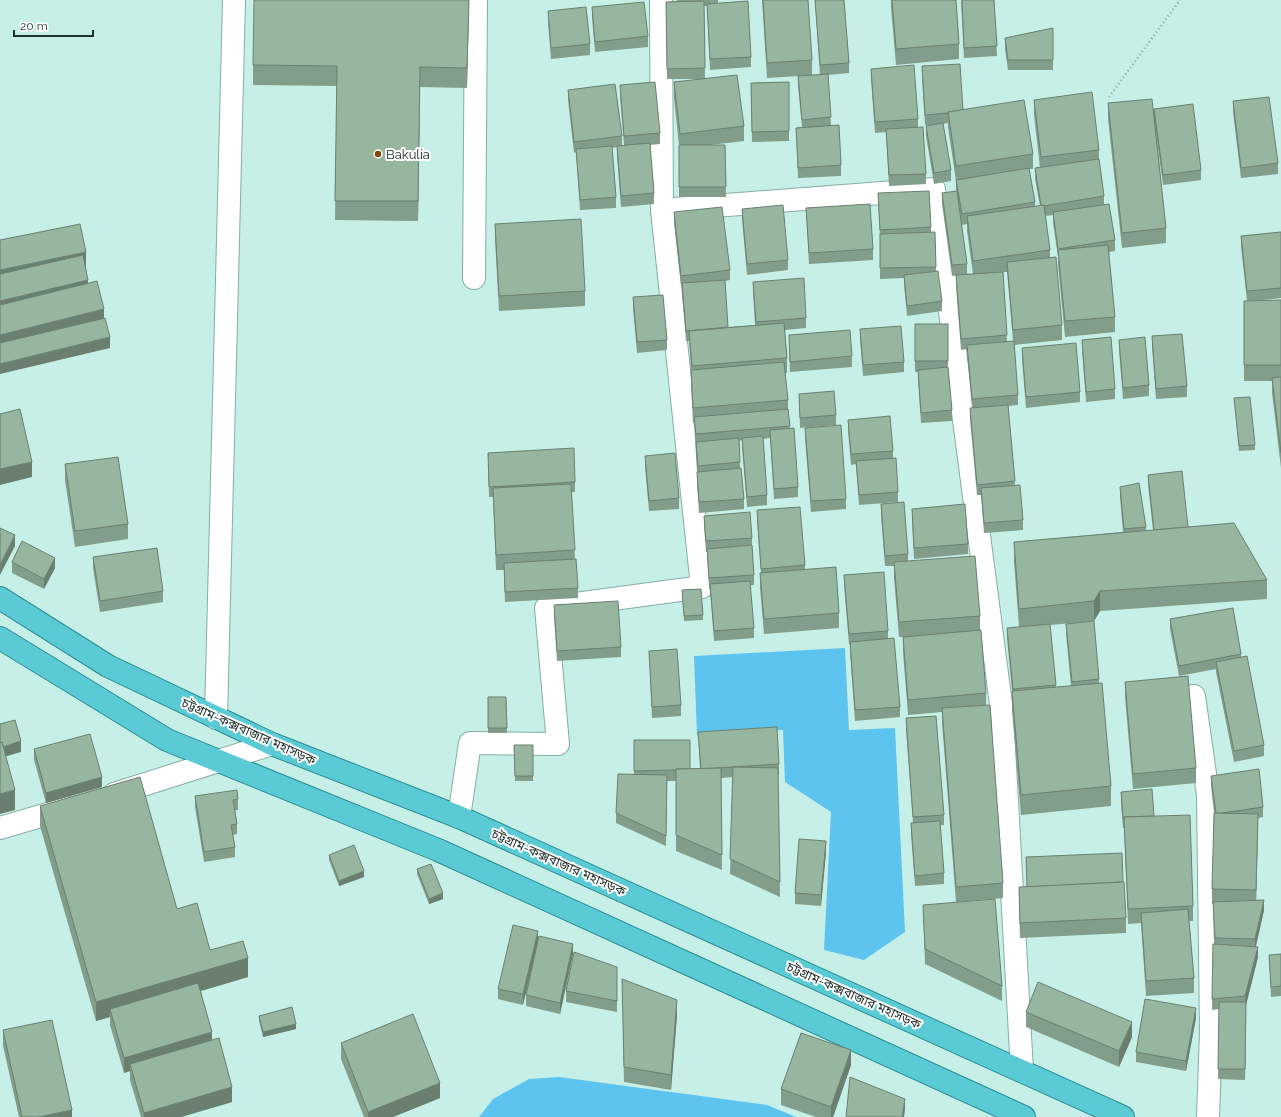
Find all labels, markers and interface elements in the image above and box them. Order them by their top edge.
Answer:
scale bar [14,12,93,38]
text: 20 m [20,19,48,33]
place label: Bakulia [386,147,430,162]
marker: Bakulia [373,149,383,159]
street label: চট্টগ্রাম-কক্সবাজার মহাসড়ক [178,695,319,768]
street label: চট্টগ্রাম-কক্সবাজার মহাসড়ক [488,826,629,899]
street label: চট্টগ্রাম-কক্সবাজার মহাসড়ক [783,959,924,1032]

